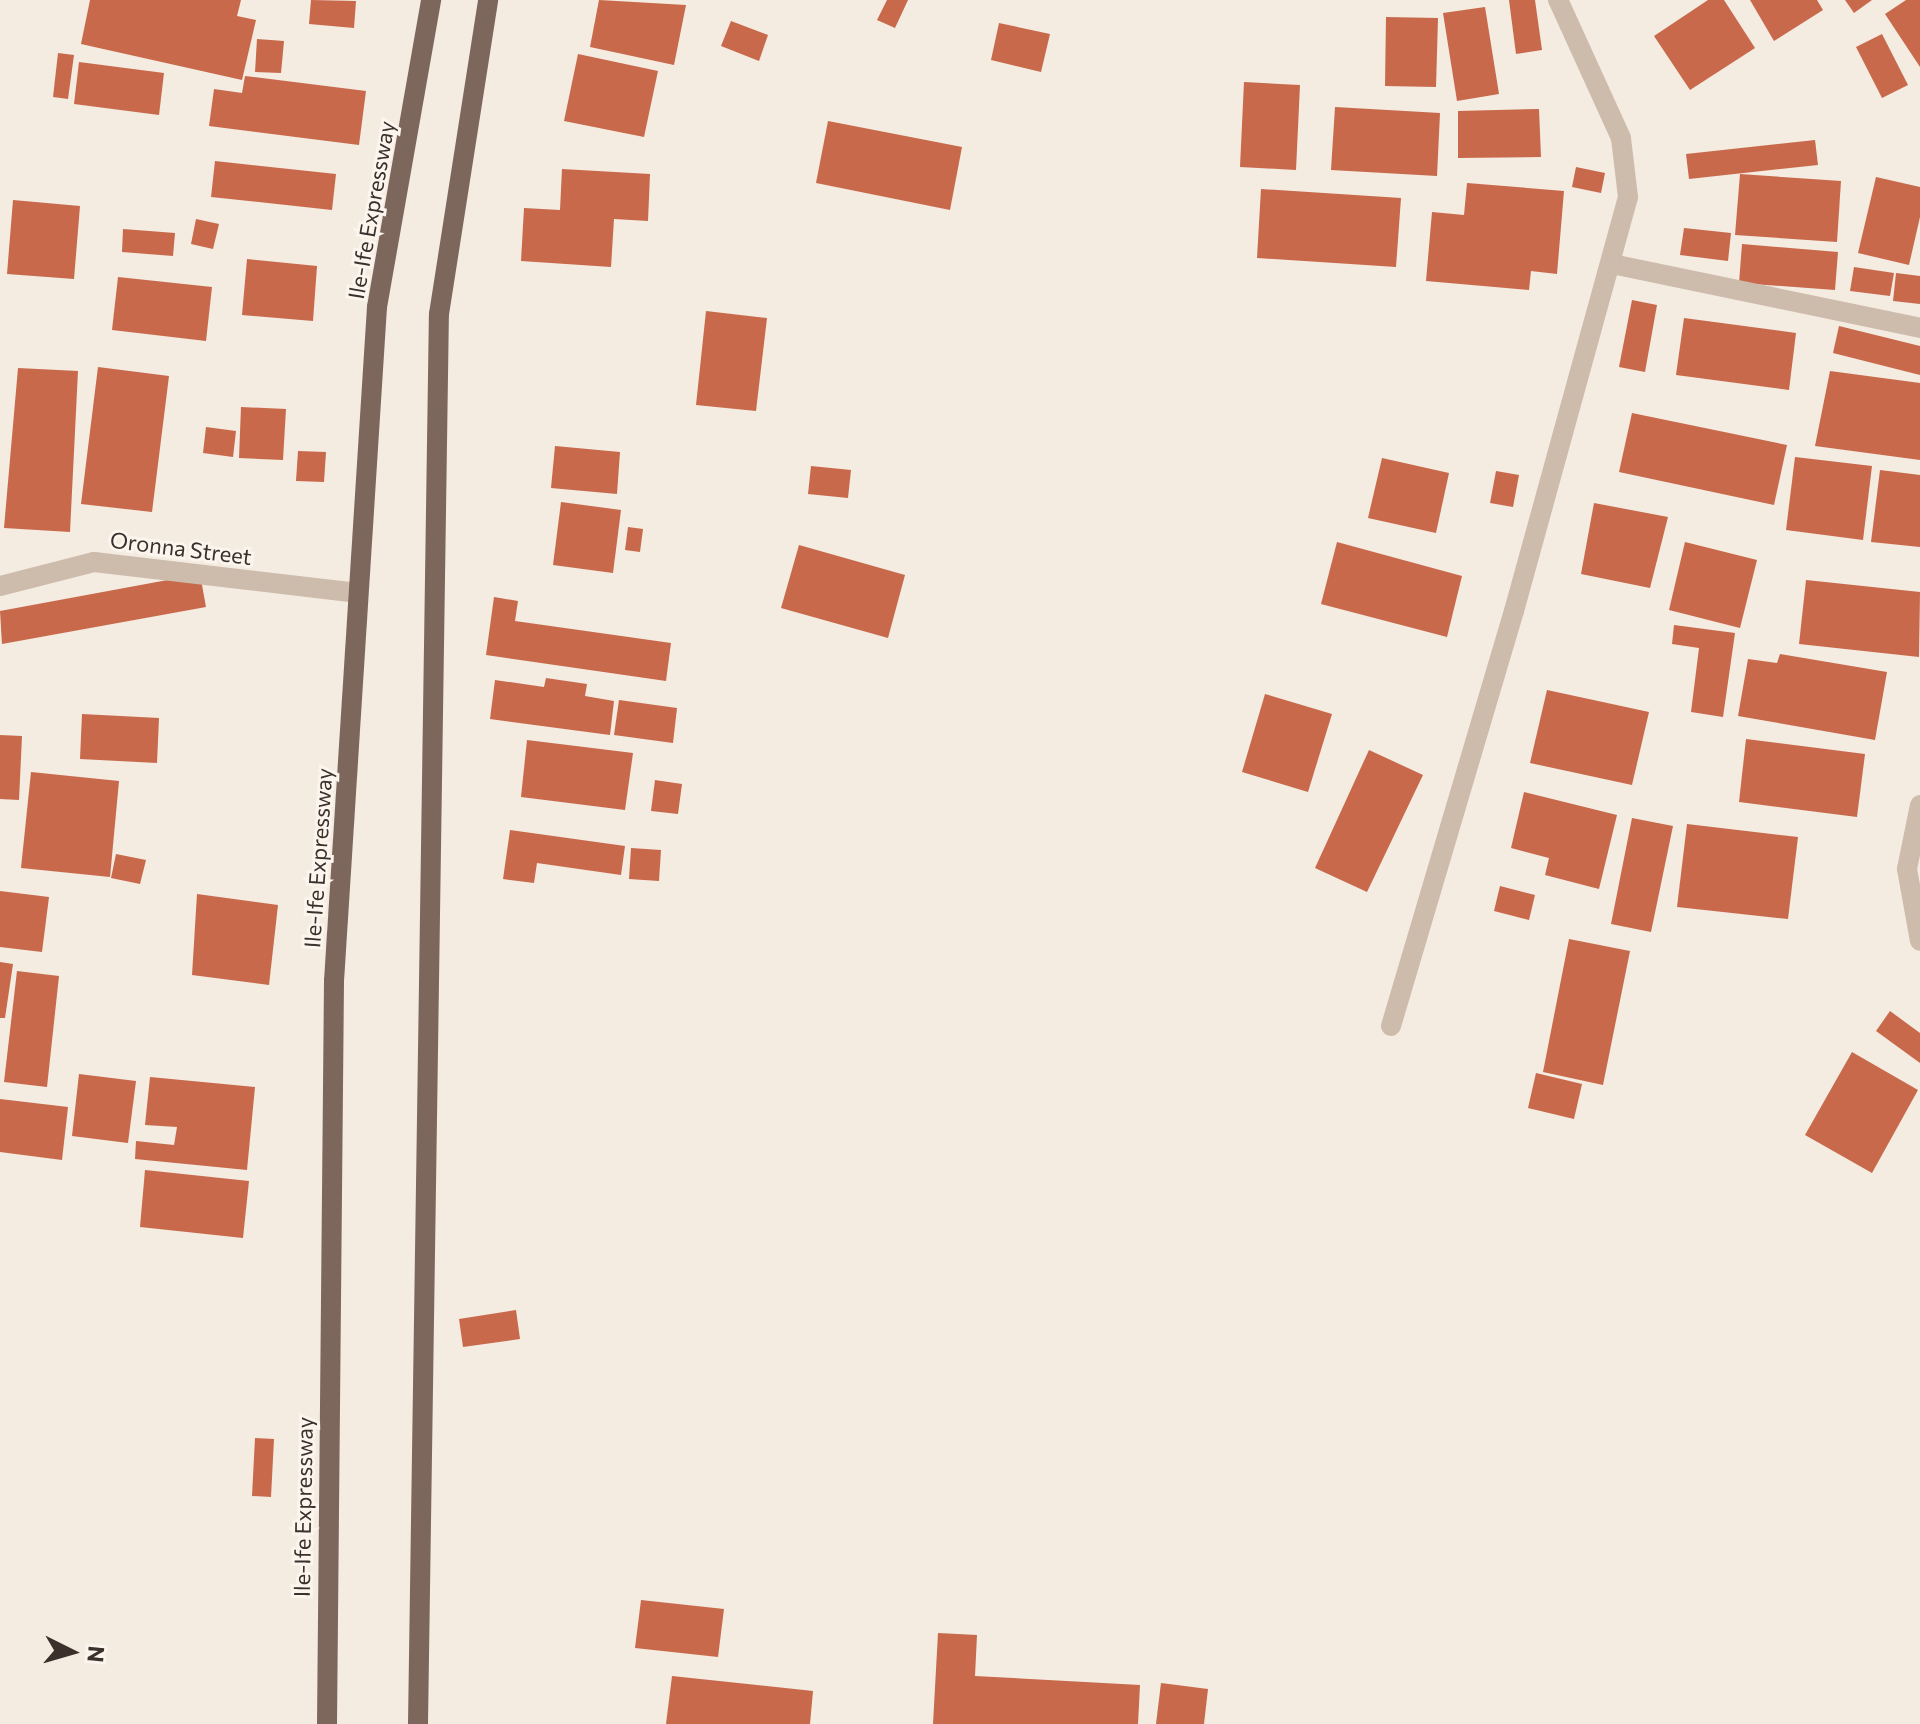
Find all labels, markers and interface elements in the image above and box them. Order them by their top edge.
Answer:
street label: Ile-Ife Expressway [342,119,400,301]
street label: Oronna Street [109,526,253,570]
street label: Ile-Ife Expressway [299,767,337,949]
street label: Ile-Ife Expressway [288,1417,318,1597]
north arrow [32,1612,112,1692]
text: N [82,1645,111,1664]

